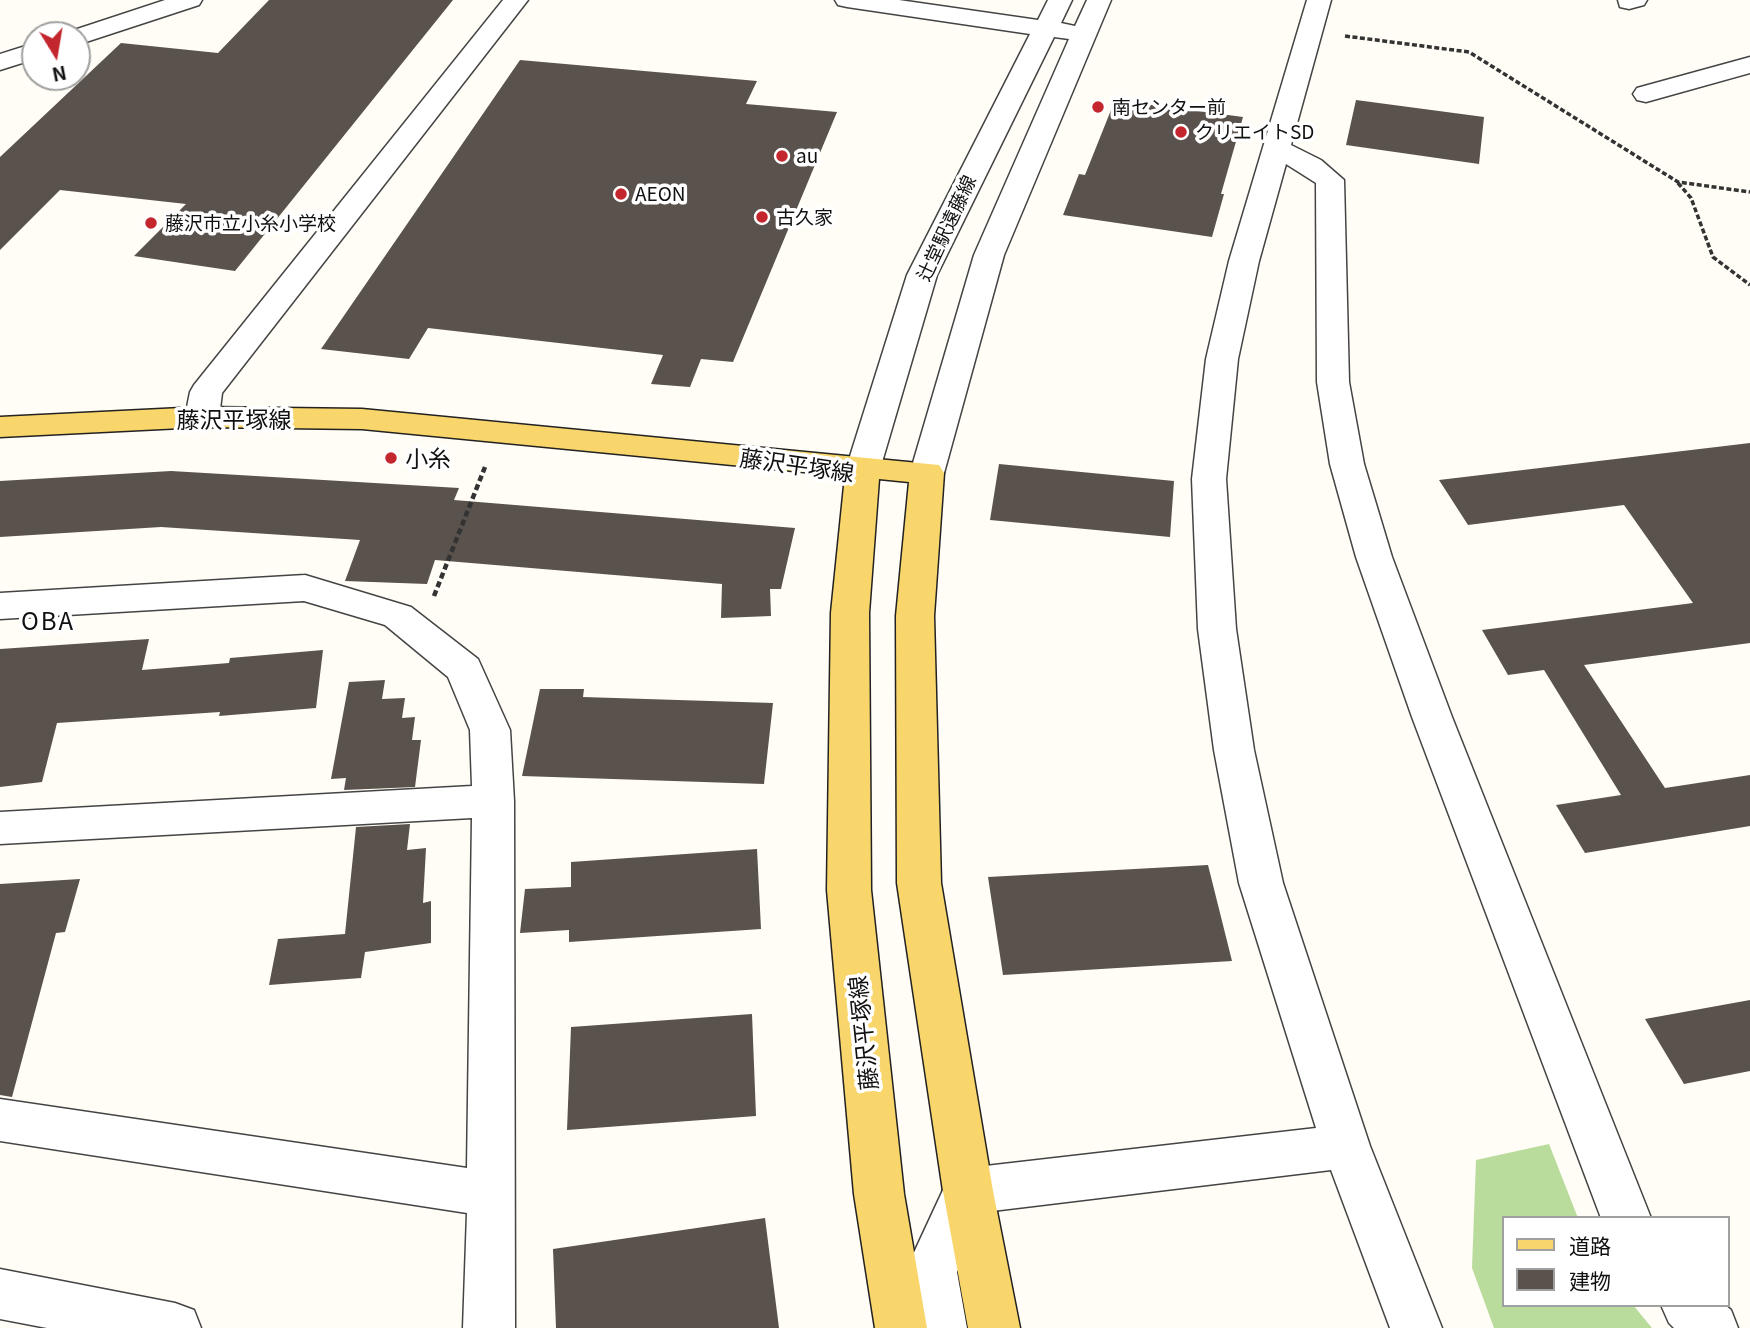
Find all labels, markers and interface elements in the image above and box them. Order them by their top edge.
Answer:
north arrow [21,21,91,91]
text: N [50,61,69,90]
place label: 南センター前 [1112,96,1226,118]
marker: 南センター前 [1090,99,1106,115]
place label: クリエイトSD [1195,121,1314,143]
marker: クリエイトSD [1173,124,1189,140]
place label: au [796,145,818,167]
marker: au [774,148,790,164]
street label: 辻堂駅遠藤線 [912,172,980,284]
place label: AEON [635,183,686,205]
marker: AEON [613,186,629,202]
place label: 古久家 [776,206,833,228]
marker: 古久家 [754,209,770,225]
place label: 藤沢市立小糸小学校 [165,212,336,234]
marker: 藤沢市立小糸小学校 [143,215,159,231]
street label: 藤沢平塚線 [177,405,291,433]
street label: 藤沢平塚線 [738,443,856,487]
place label: 小糸 [405,444,451,472]
marker: 小糸 [383,450,399,466]
district label: OBA [21,607,75,635]
street label: 藤沢平塚線 [843,974,883,1092]
legend [1502,1216,1729,1307]
text: 道路 [1569,1230,1611,1260]
text: 建物 [1569,1265,1611,1295]

